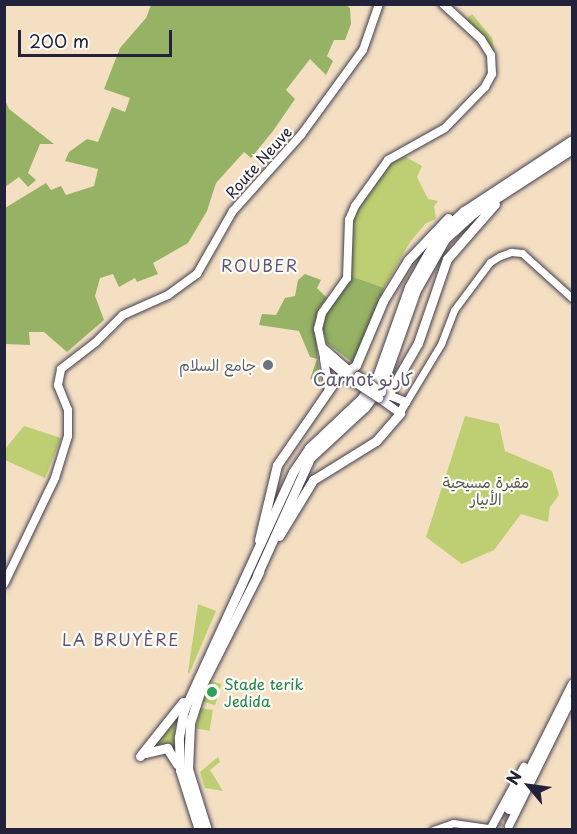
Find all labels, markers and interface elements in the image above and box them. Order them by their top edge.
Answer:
scale bar [21,18,176,56]
text: 200 m [29,27,89,54]
street label: Route Neuve [221,123,295,201]
district label: ROUBER [222,255,298,275]
place label: جامع السلام [179,356,256,374]
marker: جامع السلام [261,358,275,372]
district label: Carnot كارنو [313,368,413,390]
park label: مقبرة مسيحية الأبيار [443,472,529,507]
district label: LA BRUYÈRE [63,629,179,649]
place label: Stade terik Jedida [224,674,303,709]
marker: Stade terik Jedida [205,685,219,699]
north arrow [499,756,559,816]
text: N [500,766,527,789]

